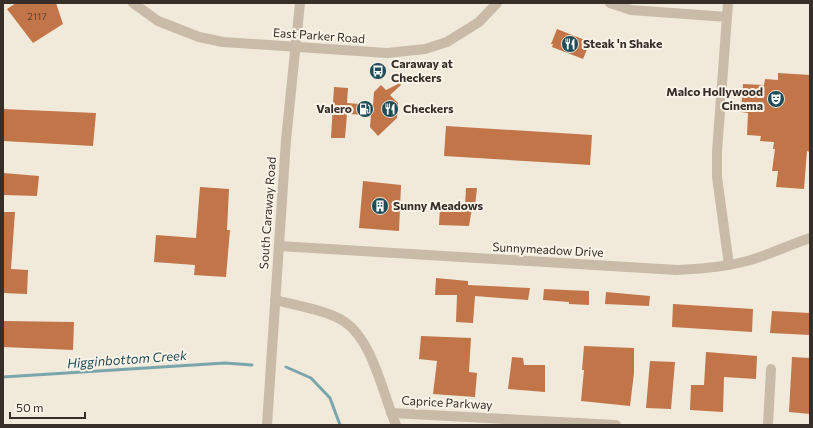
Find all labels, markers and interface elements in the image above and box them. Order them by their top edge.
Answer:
house number: 2117 [27,10,47,22]
street label: East Parker Road [273,25,366,45]
restaurant icon: Steak 'n Shake [560,34,580,54]
place label: Steak 'n Shake [583,36,662,50]
place label: Caraway at Checkers [391,56,453,84]
bus stop icon: Caraway at Checkers [368,61,388,81]
place label: Malco Hollywood Cinema [666,84,763,112]
theatre icon: Malco Hollywood Cinema [766,89,786,109]
fuel station icon: Valero [355,99,375,119]
restaurant icon: Checkers [380,99,400,119]
place label: Valero [316,101,352,115]
place label: Checkers [403,101,454,115]
street label: South Caraway Road [256,156,278,270]
building icon: Sunny Meadows [370,196,390,216]
place label: Sunny Meadows [393,198,484,212]
street label: Sunnymeadow Drive [492,239,604,259]
water label: Higginbottom Creek [67,347,188,371]
street label: Caprice Parkway [401,393,493,411]
scale bar [10,394,85,420]
text: 50 m [16,400,44,414]

